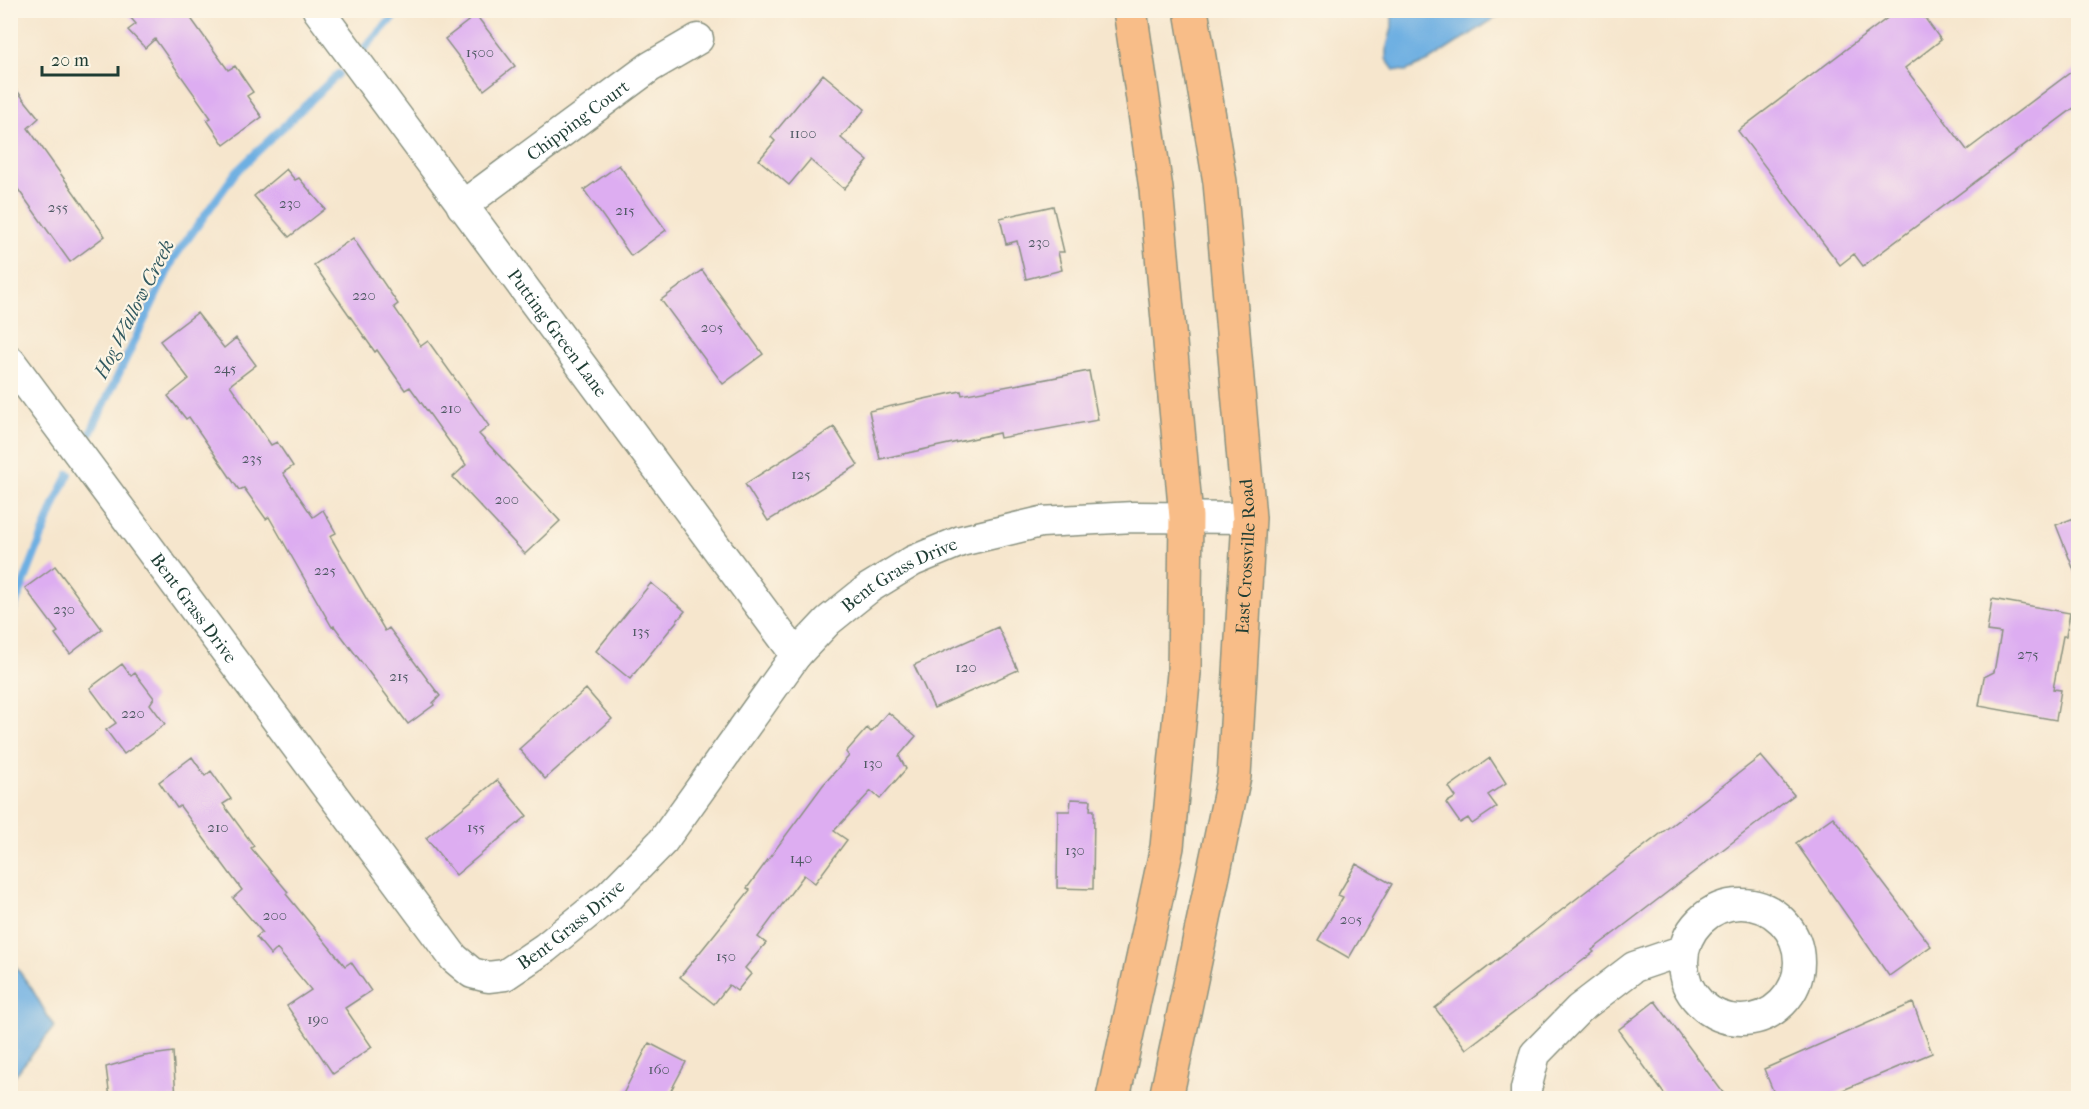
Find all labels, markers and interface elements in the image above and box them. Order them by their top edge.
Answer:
scale bar [42,39,118,77]
house number: 1500 [466,43,494,61]
text: 20 m [51,50,89,71]
street label: Chipping Court [523,75,633,165]
house number: 1100 [789,124,817,142]
house number: 230 [279,194,301,212]
house number: 255 [48,198,68,216]
house number: 215 [615,201,635,219]
house number: 230 [1028,233,1050,251]
water label: Hog Wallow Creek [89,236,179,383]
street label: Putting Green Lane [503,265,612,401]
house number: 220 [352,286,376,304]
house number: 205 [701,318,723,336]
house number: 245 [214,359,236,377]
house number: 210 [440,399,462,417]
house number: 235 [242,449,262,467]
house number: 125 [791,465,811,483]
street label: East Crossville Road [1232,478,1260,635]
house number: 200 [495,490,519,508]
street label: Bent Grass Drive [837,533,961,616]
street label: Bent Grass Drive [146,549,241,667]
house number: 225 [314,561,336,579]
house number: 230 [53,600,75,618]
house number: 135 [632,622,650,640]
house number: 275 [2017,645,2039,663]
house number: 120 [955,658,977,676]
house number: 215 [389,667,409,685]
house number: 220 [121,704,145,722]
house number: 130 [863,754,883,772]
house number: 210 [207,818,229,836]
house number: 155 [467,818,485,836]
house number: 130 [1065,841,1085,859]
house number: 140 [790,849,812,867]
street label: Bent Grass Drive [514,876,629,974]
house number: 200 [263,906,287,924]
house number: 205 [1340,910,1362,928]
house number: 150 [716,947,736,965]
house number: 190 [307,1010,329,1028]
house number: 160 [648,1060,670,1078]

